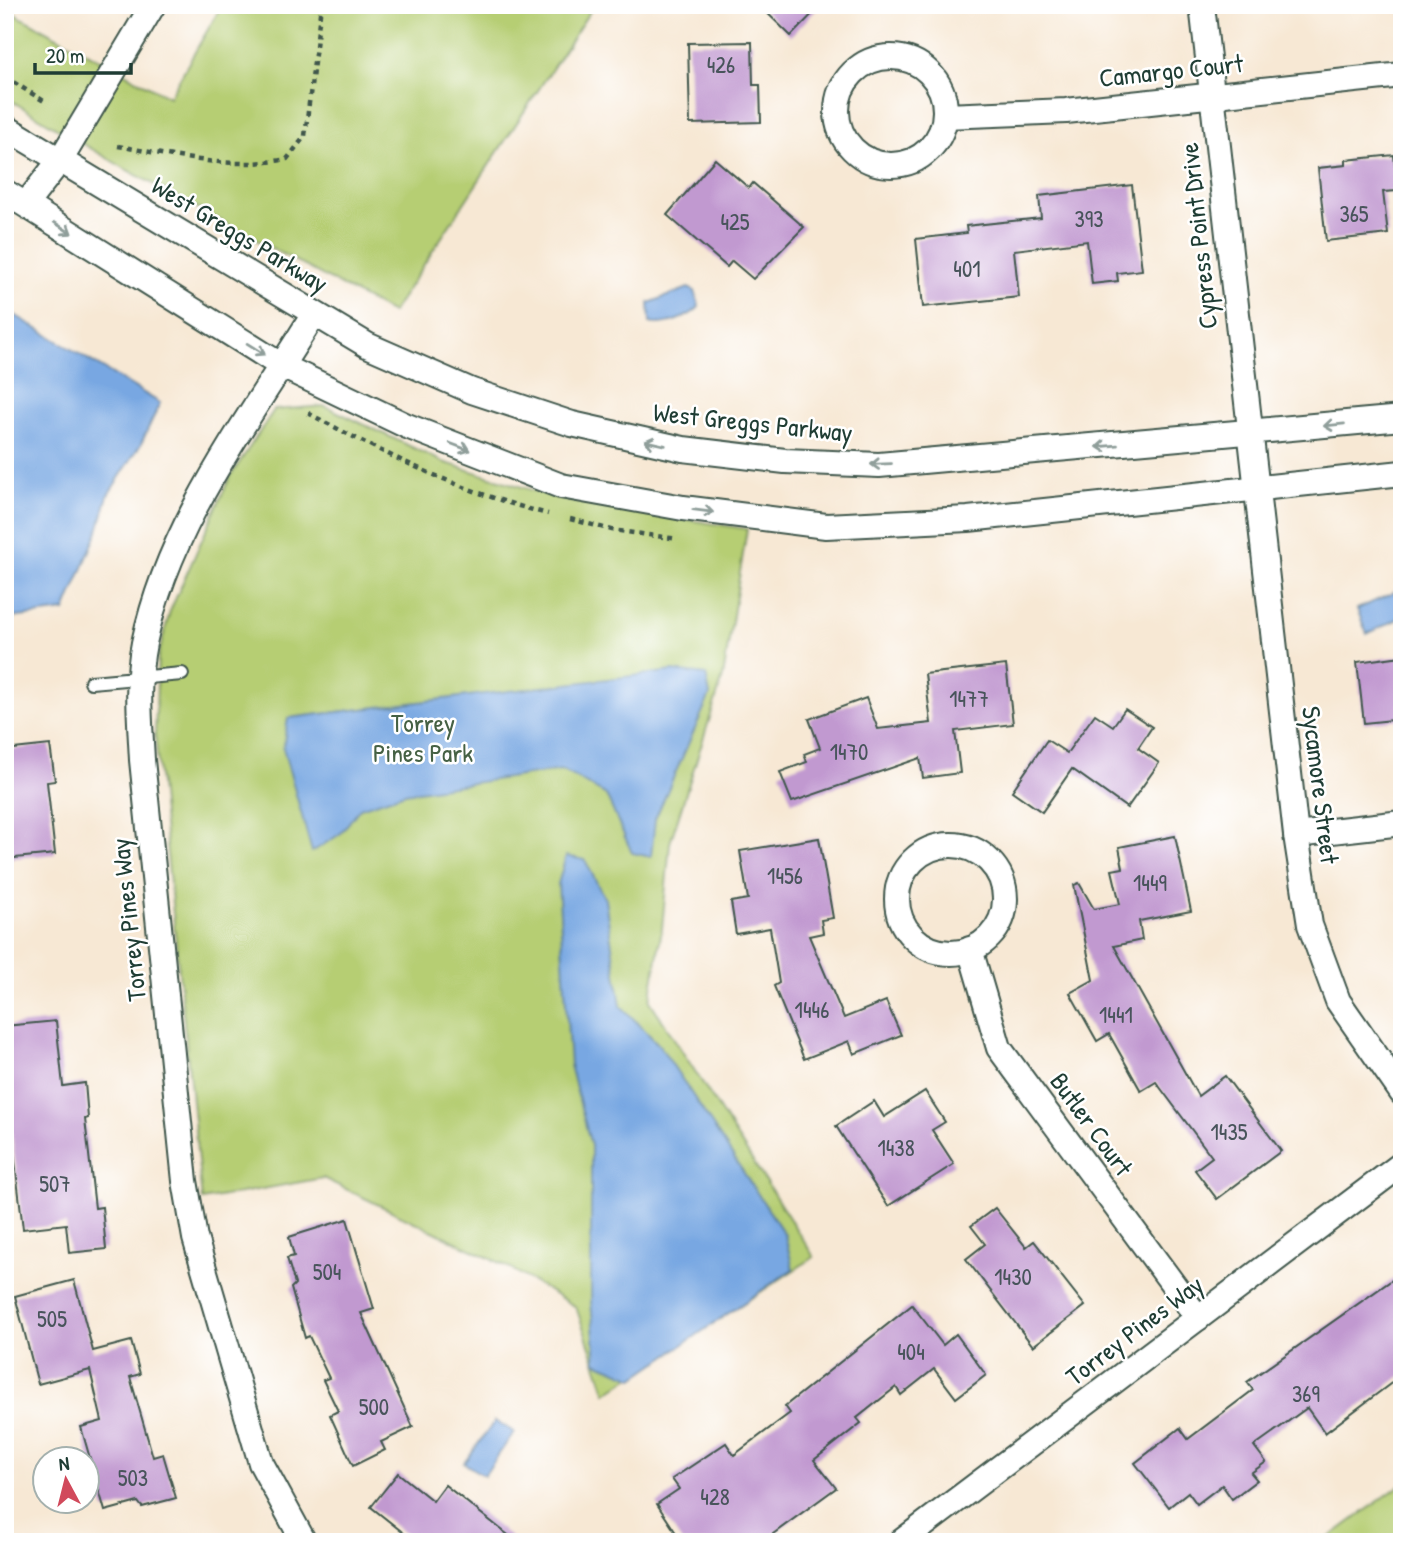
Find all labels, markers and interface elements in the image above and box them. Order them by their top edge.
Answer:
scale bar [35,32,131,76]
text: 20 m [46,41,84,70]
street label: Camargo Court [1097,45,1246,95]
house number: 426 [707,49,735,80]
street label: Cypress Point Drive [1171,141,1225,331]
street label: West Greggs Parkway [145,167,335,301]
house number: 365 [1339,198,1369,229]
house number: 393 [1074,203,1104,234]
house number: 425 [720,206,750,237]
one-way arrow [53,221,73,235]
house number: 401 [953,253,981,284]
one-way arrow [245,343,265,357]
street label: West Greggs Parkway [652,394,854,450]
one-way arrow [1323,418,1346,431]
one-way arrow [644,435,667,449]
one-way arrow [1097,440,1119,453]
one-way arrow [449,442,471,454]
one-way arrow [869,457,892,471]
one-way arrow [691,504,714,517]
house number: 1477 [949,683,989,714]
street label: Sycamore Street [1294,704,1348,867]
park label: Torrey Pines Park [373,705,473,770]
house number: 1470 [830,736,868,767]
street label: Torrey Pines Way [102,837,154,1003]
house number: 1456 [767,860,803,891]
house number: 1449 [1133,867,1167,898]
house number: 1446 [795,994,829,1025]
house number: 1441 [1099,999,1133,1030]
street label: Butler Court [1043,1065,1142,1184]
house number: 1435 [1210,1116,1248,1147]
house number: 1438 [877,1132,915,1163]
house number: 507 [39,1168,71,1199]
house number: 504 [313,1256,341,1287]
house number: 1430 [994,1261,1032,1292]
street label: Torrey Pines Way [1058,1267,1210,1393]
house number: 505 [37,1303,67,1334]
house number: 404 [897,1336,925,1367]
house number: 369 [1292,1378,1320,1409]
house number: 500 [359,1391,389,1422]
north arrow [32,1446,102,1516]
text: N [57,1450,71,1477]
house number: 503 [118,1462,148,1493]
house number: 428 [700,1481,730,1512]

